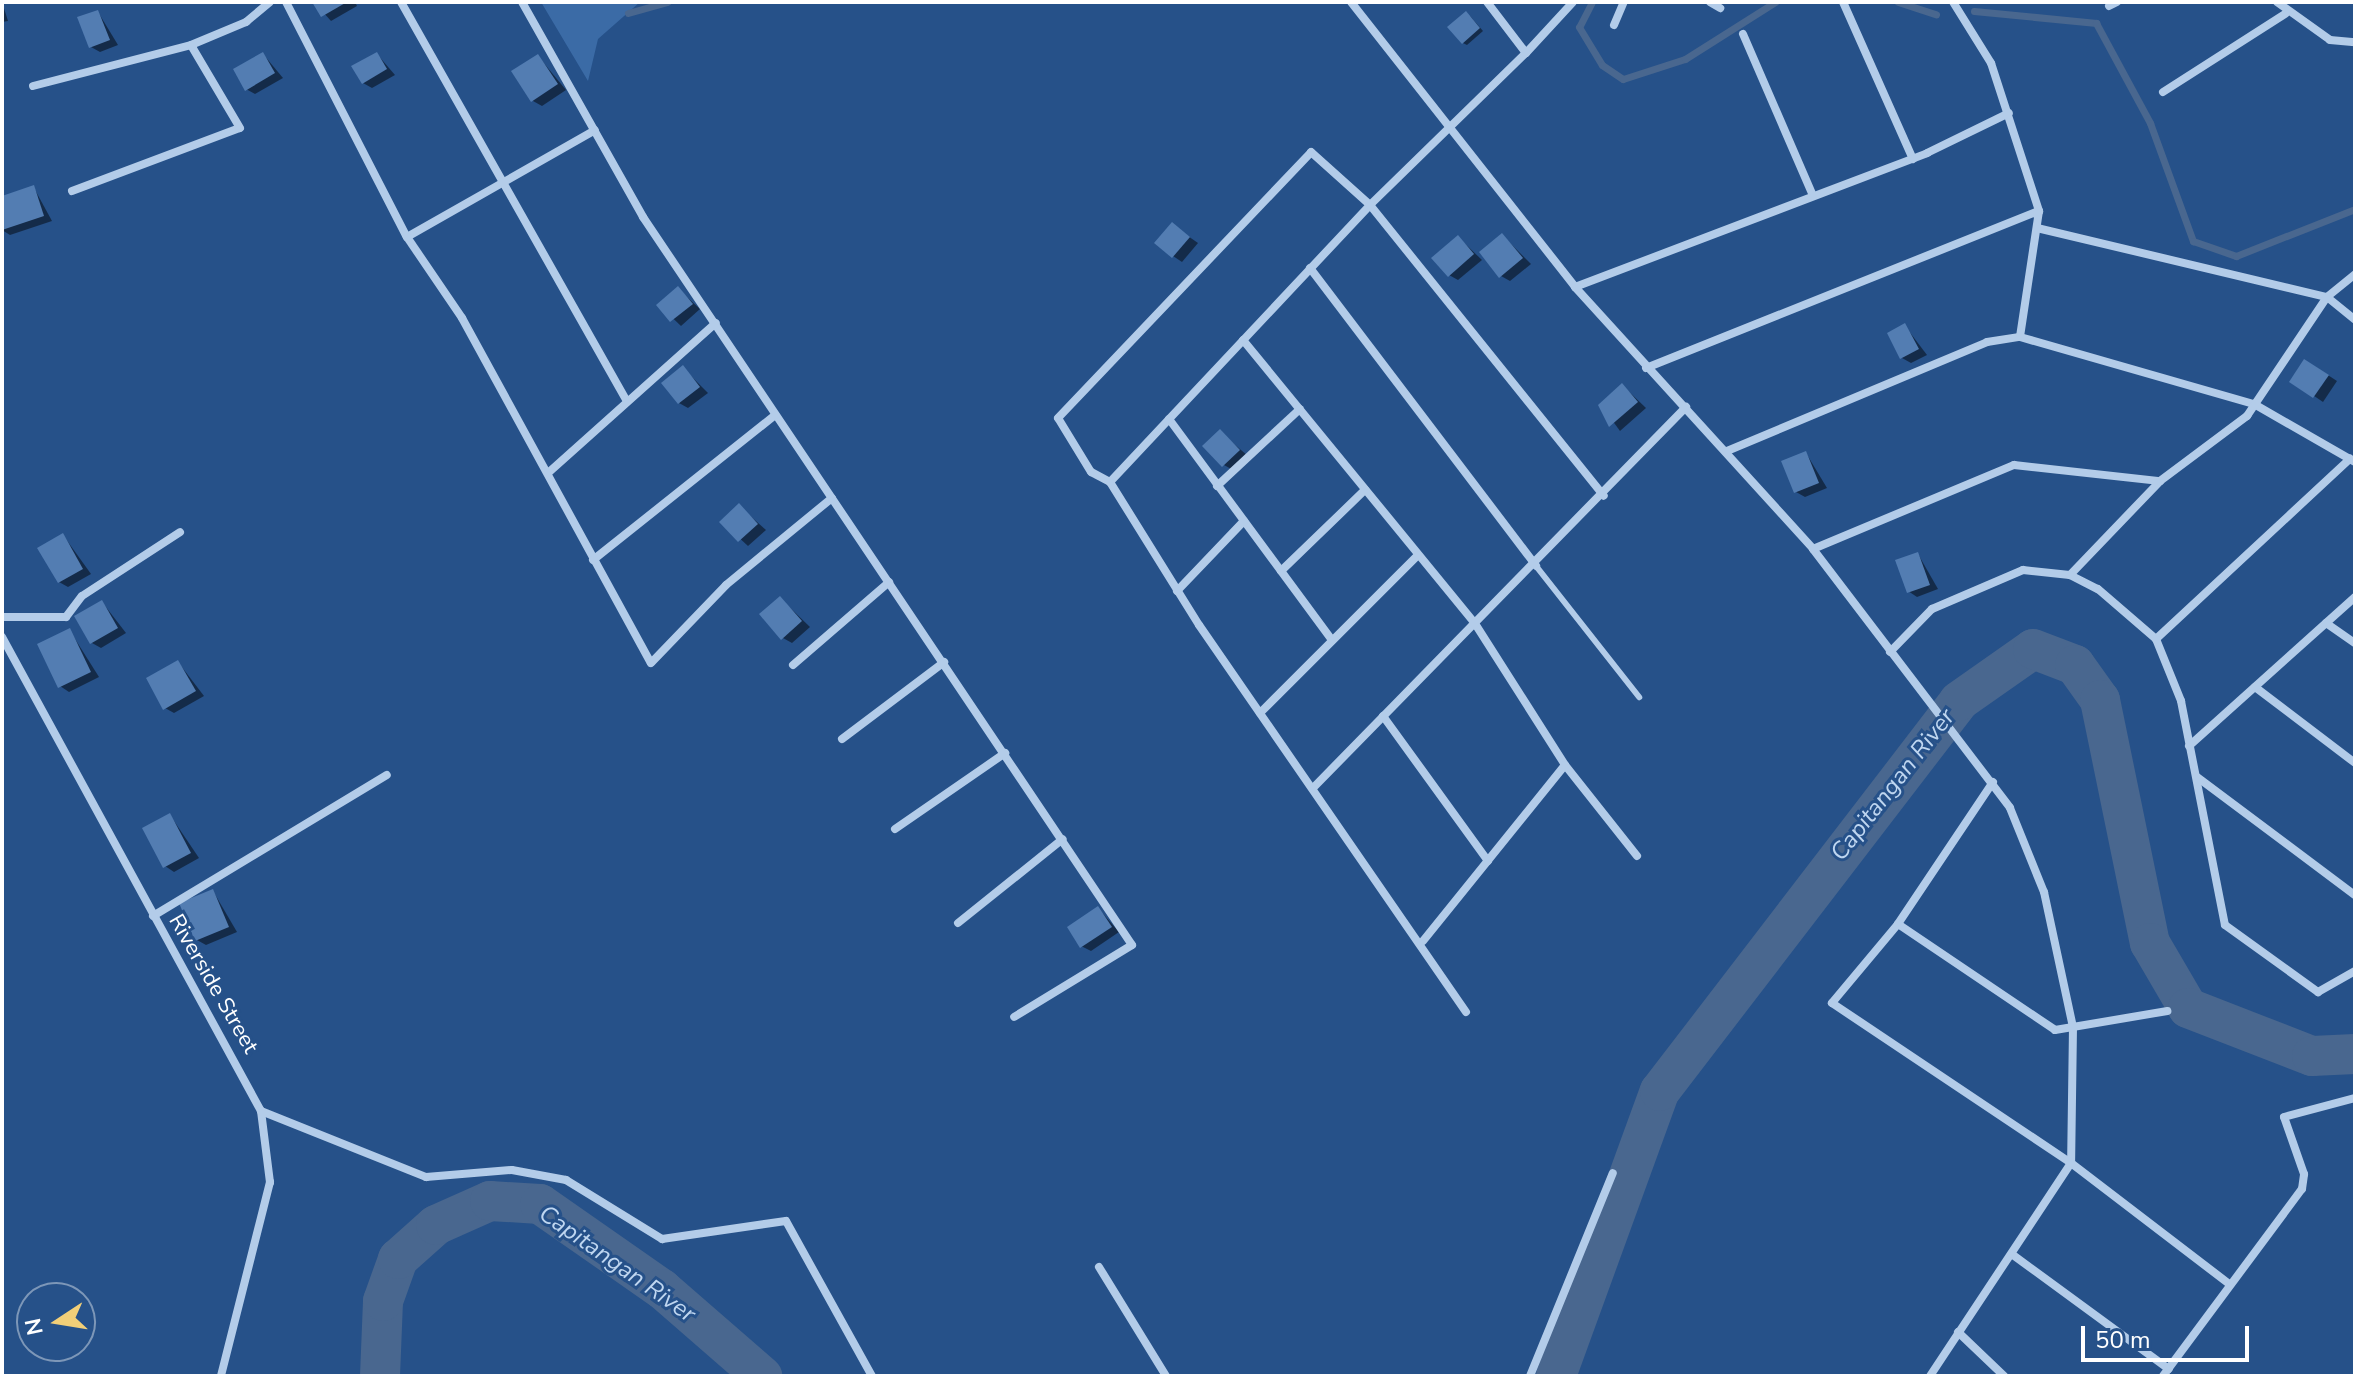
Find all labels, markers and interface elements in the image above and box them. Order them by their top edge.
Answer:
water label: Capitangan River [1825,703,1961,867]
street label: Riverside Street [162,910,264,1058]
water label: Capitangan River [533,1199,701,1329]
north arrow [16,1282,96,1362]
scale bar [2085,1310,2253,1360]
text: N [18,1315,51,1338]
text: 50 m [2095,1324,2151,1356]

